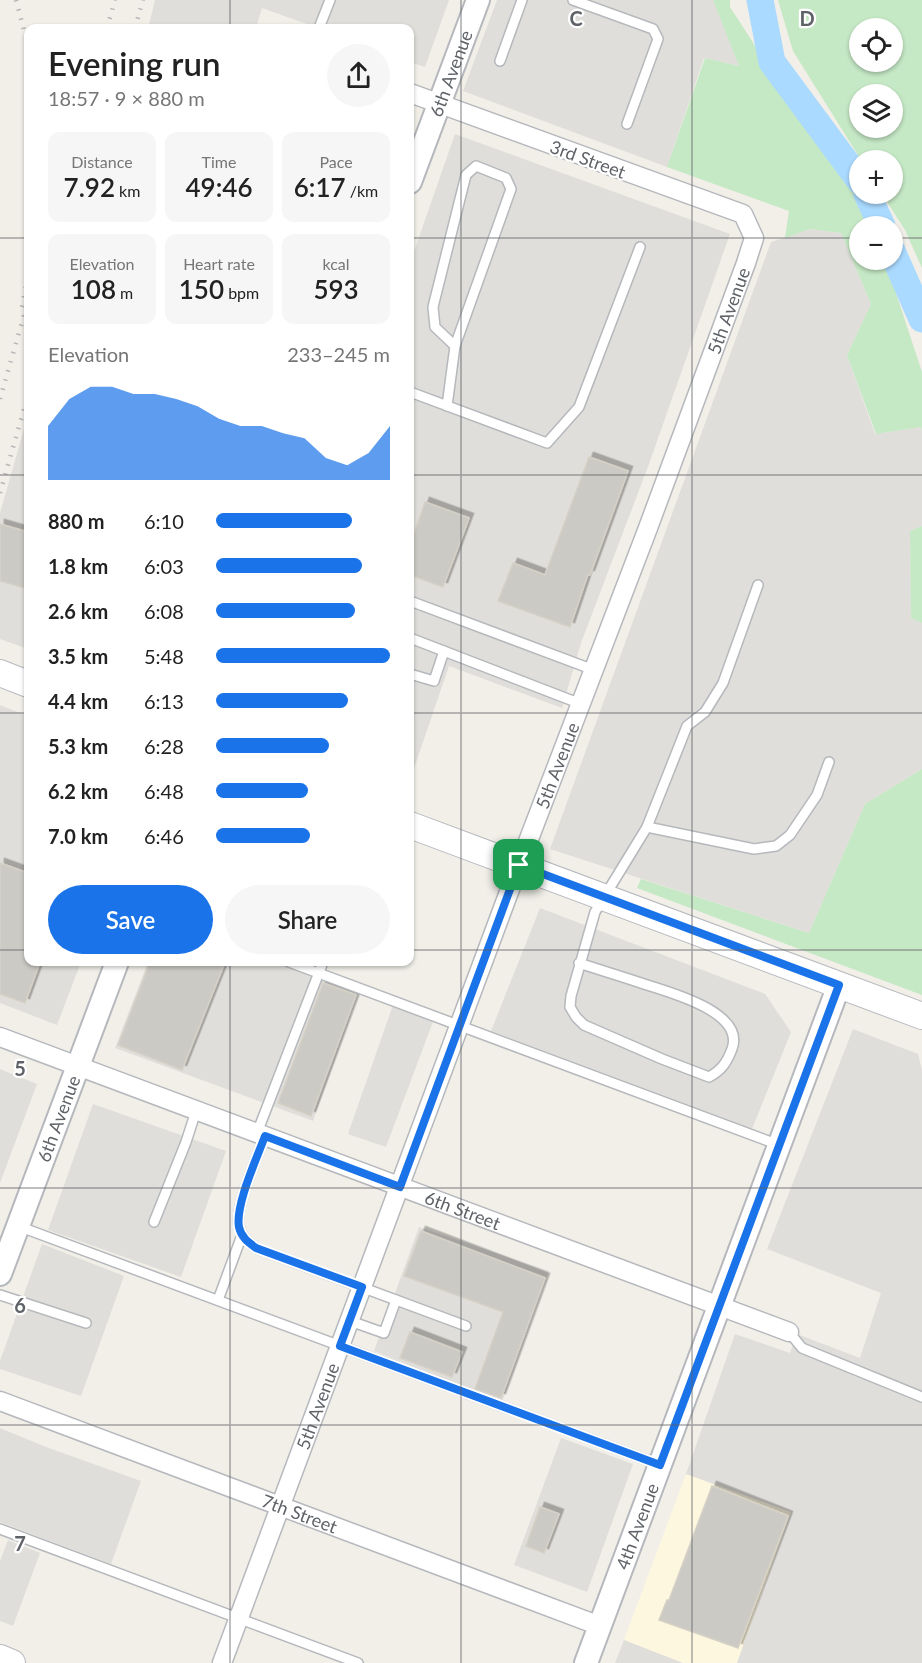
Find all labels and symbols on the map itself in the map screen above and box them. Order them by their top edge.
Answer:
text: C [569,6,583,30]
text: D [799,6,815,30]
street label: 6th Avenue [424,27,477,120]
street label: 3rd Street [547,135,629,183]
street label: 5th Avenue [702,264,754,357]
street label: 5th Avenue [531,719,584,812]
pin [493,839,544,890]
text: 5 [14,1056,26,1080]
street label: 6th Avenue [32,1072,84,1165]
street label: 6th Street [422,1186,504,1234]
text: 6 [14,1293,26,1317]
street label: 5th Avenue [291,1360,344,1453]
street label: 4th Avenue [611,1480,663,1573]
street label: 7th Street [259,1489,341,1538]
text: 7 [14,1531,26,1555]

